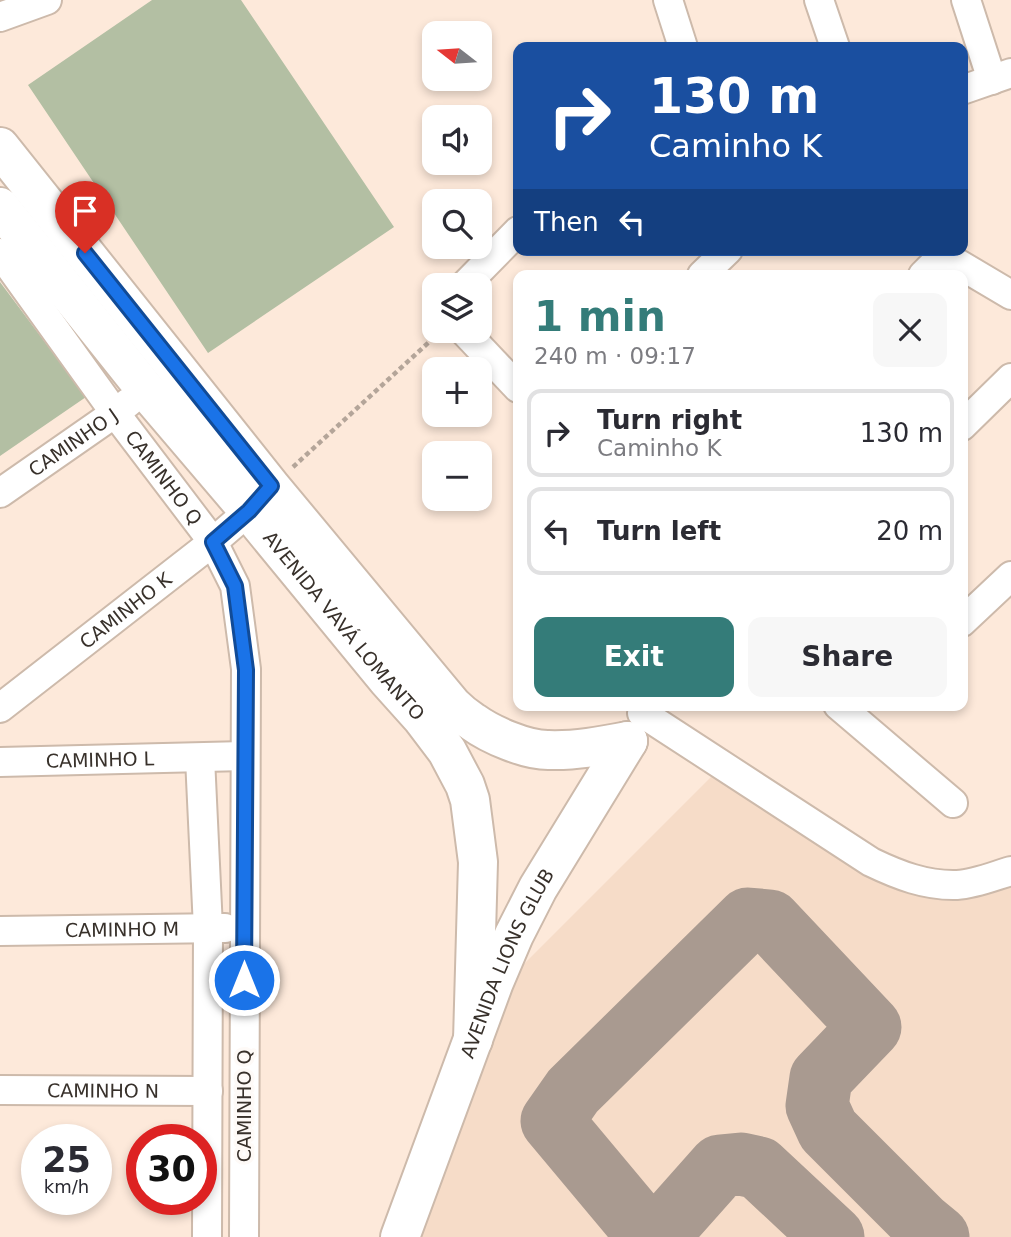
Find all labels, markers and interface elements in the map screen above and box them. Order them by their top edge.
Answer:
north arrow [422,21,492,91]
map controls [422,21,492,511]
text: 130 m [649,68,819,125]
icon: right [534,70,625,161]
button: sound [422,105,492,175]
text: Caminho K [649,127,822,165]
pin [55,181,115,253]
button: search [422,189,492,259]
icon: arrive [66,192,104,230]
icon: left [613,203,651,241]
text: Then [534,207,599,237]
button: layers [422,273,492,343]
text: 1 min [534,292,666,341]
button: close [873,293,947,367]
text: 240 m · 09:17 [534,343,696,369]
button: + [422,357,492,427]
street label: CAMINHO J [24,404,122,481]
text: Turn right [597,405,742,435]
icon: right [538,414,576,452]
text: 130 m [860,418,943,448]
street label: CAMINHO Q [121,426,207,529]
text: Caminho K [597,435,722,461]
button: − [422,441,492,511]
icon: left [538,512,576,550]
text: Turn left [597,516,721,546]
text: 20 m [876,516,943,546]
street label: AVENIDA VAVÁ LOMANTO [259,527,429,725]
street label: CAMINHO K [75,567,176,653]
button: Exit [534,617,734,697]
button: Share [748,617,947,697]
street label: CAMINHO L [46,747,155,772]
street label: AVENIDA LIONS GLUB [456,865,558,1061]
street label: CAMINHO M [65,918,179,941]
position arrow [207,943,281,1017]
street label: CAMINHO Q [233,1050,255,1162]
street label: CAMINHO N [47,1079,159,1102]
speed limit sign: 30 [126,1124,217,1215]
text: 25 [42,1140,91,1180]
text: km/h [44,1176,89,1197]

